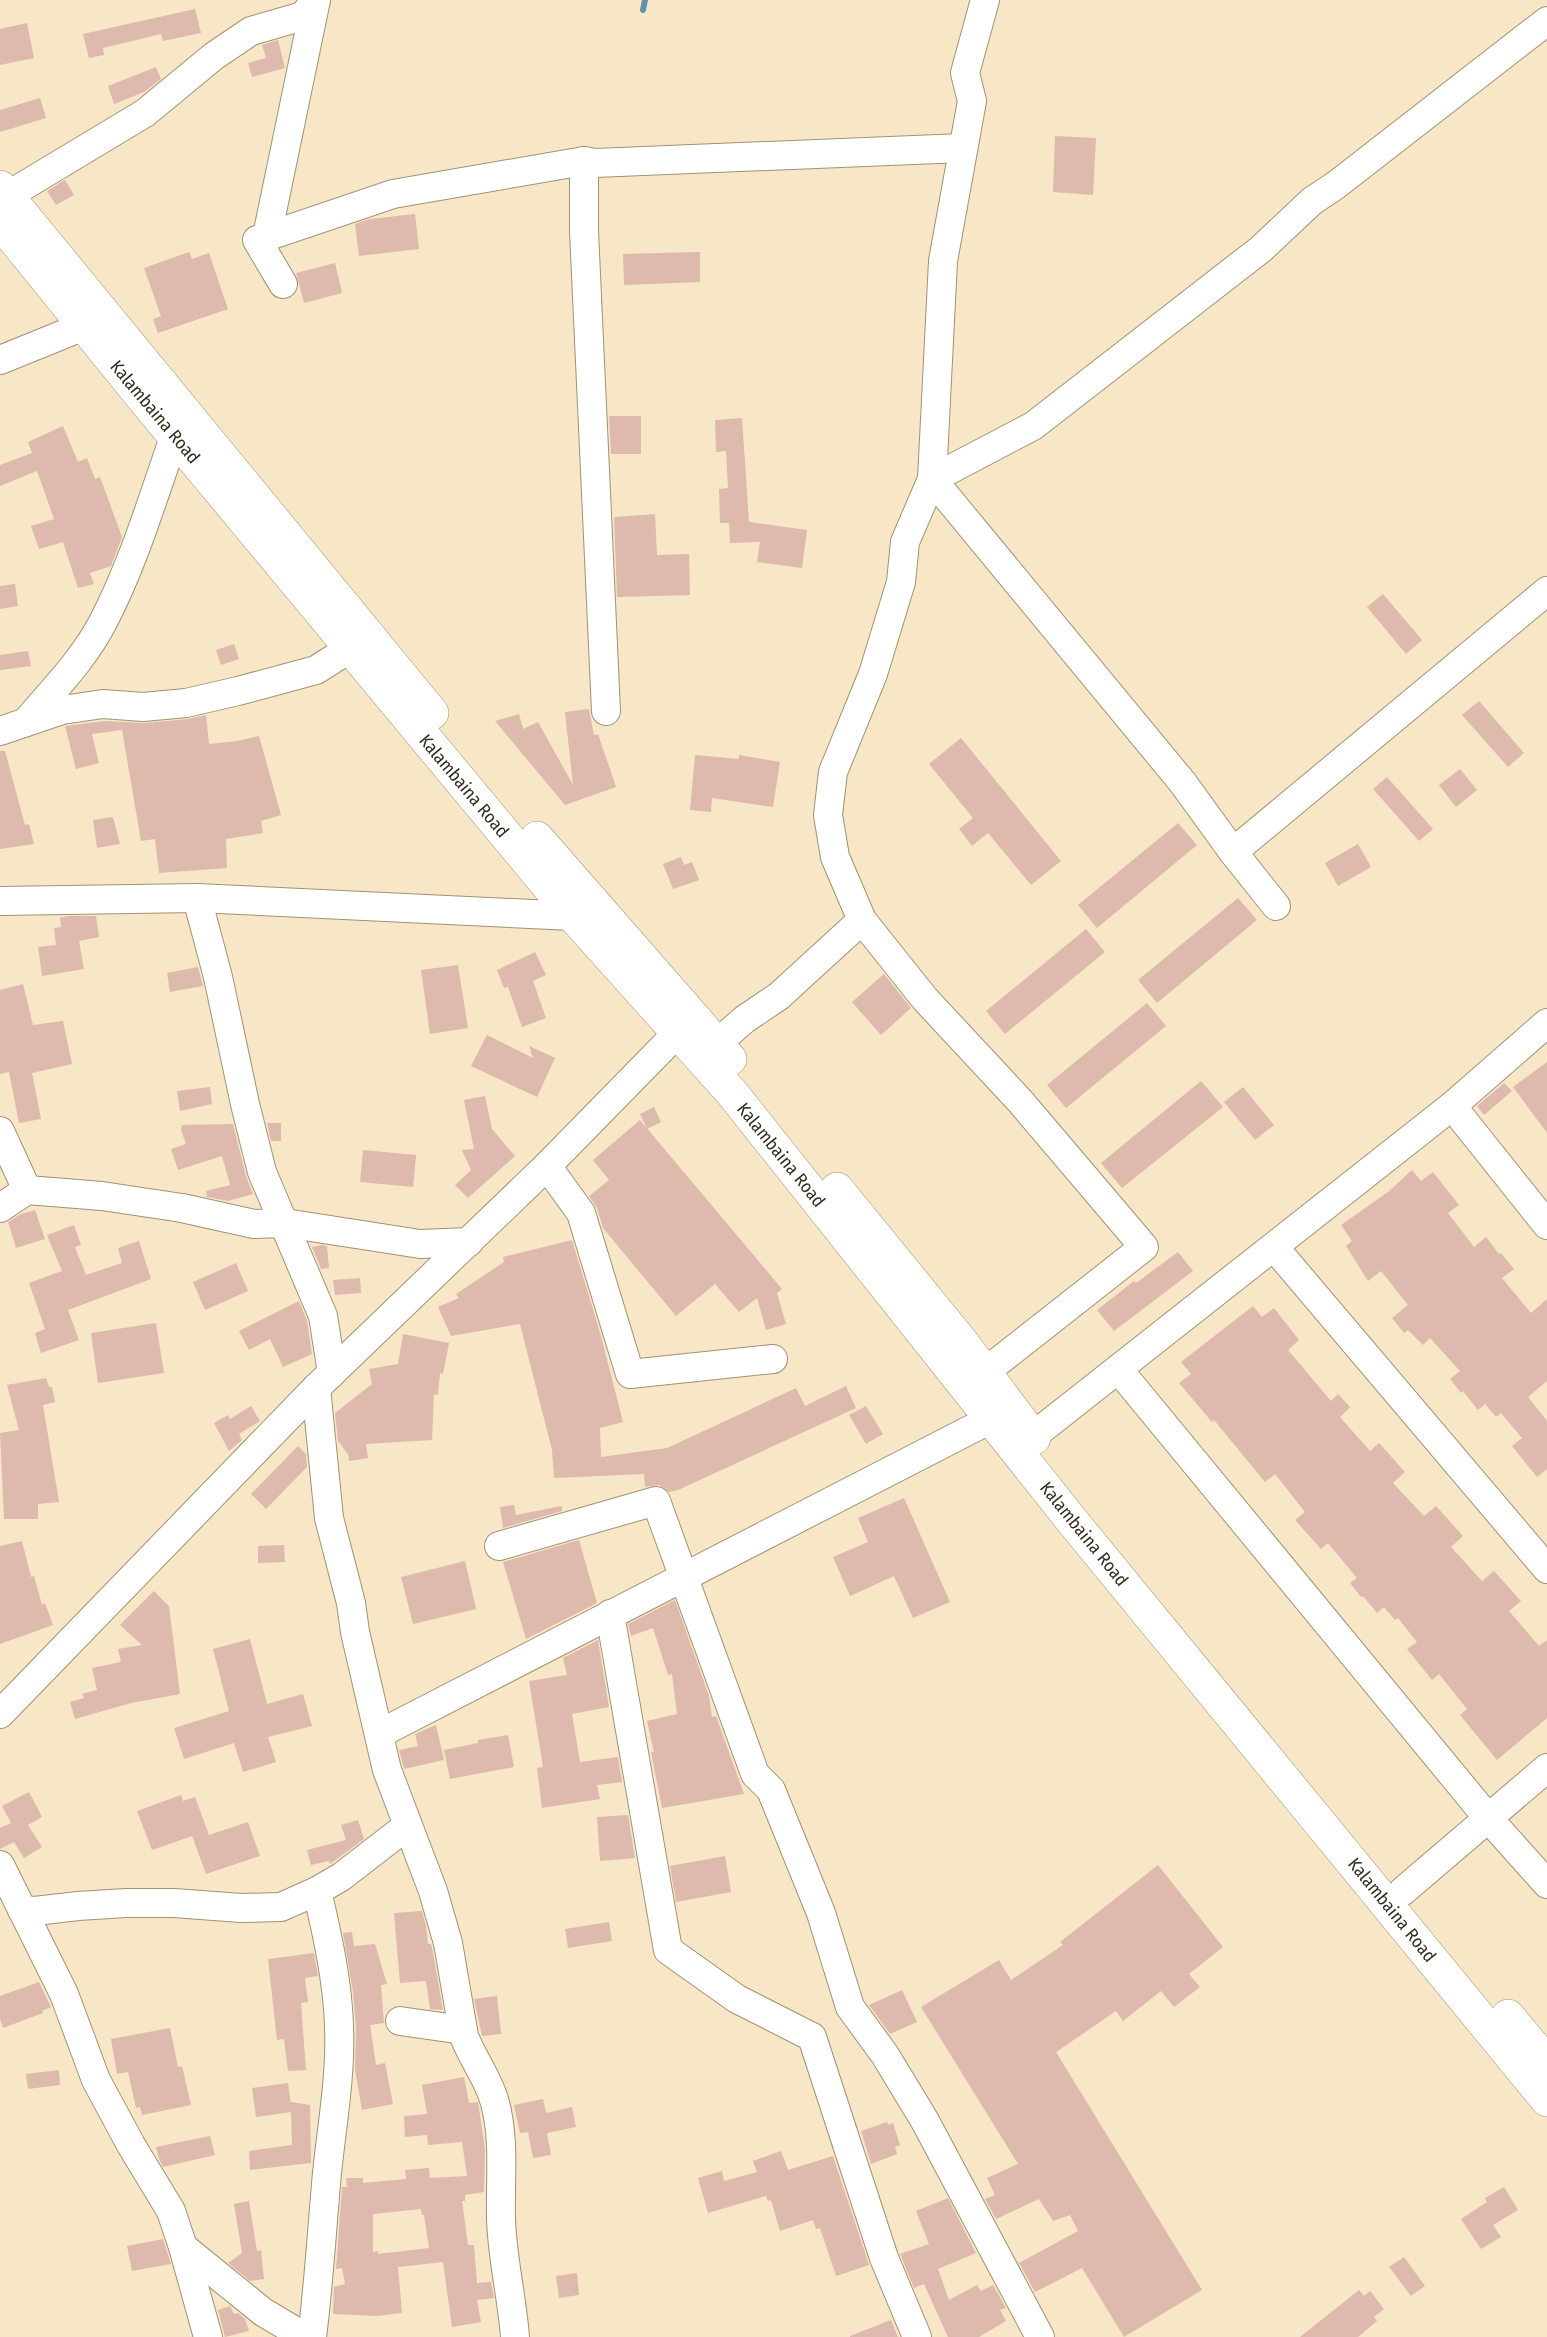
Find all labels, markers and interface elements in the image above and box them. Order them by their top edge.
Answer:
street label: Kalambaina Road [105,356,205,468]
street label: Kalambaina Road [414,730,514,842]
street label: Kalambaina Road [732,1098,830,1212]
street label: Kalambaina Road [1035,1477,1133,1591]
street label: Kalambaina Road [1343,1853,1441,1967]

